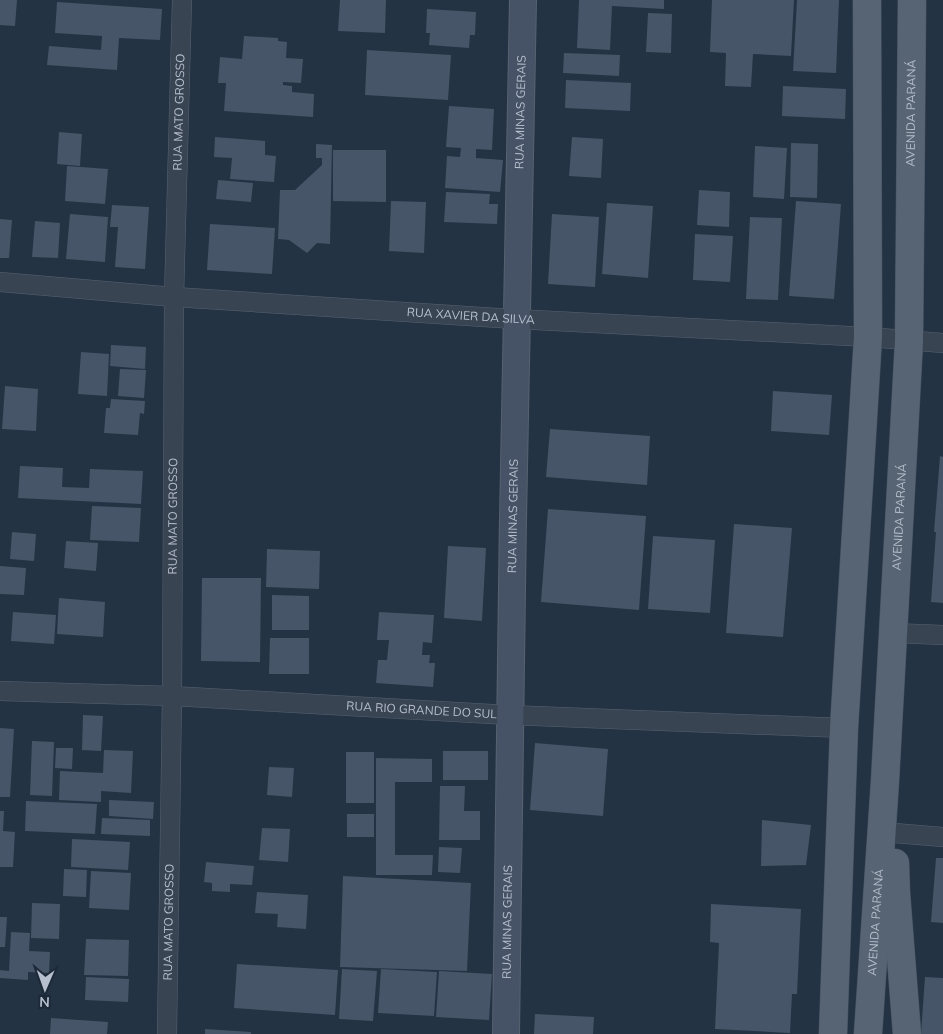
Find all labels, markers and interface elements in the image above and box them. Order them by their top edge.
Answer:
street label: RUA MATO GROSSO [169,53,188,171]
street label: RUA MINAS GERAIS [511,55,529,169]
street label: AVENIDA PARANÁ [903,59,918,167]
street label: RUA XAVIER DA SILVA [406,304,535,327]
street label: RUA MATO GROSSO [165,458,180,575]
street label: RUA MINAS GERAIS [504,459,521,573]
street label: AVENIDA PARANÁ [888,463,909,571]
street label: RUA RIO GRANDE DO SUL [346,698,498,721]
street label: RUA MATO GROSSO [160,863,177,981]
street label: RUA MINAS GERAIS [499,865,515,979]
street label: AVENIDA PARANÁ [864,868,886,976]
north arrow [20,964,70,1014]
text: N [39,993,50,1011]

